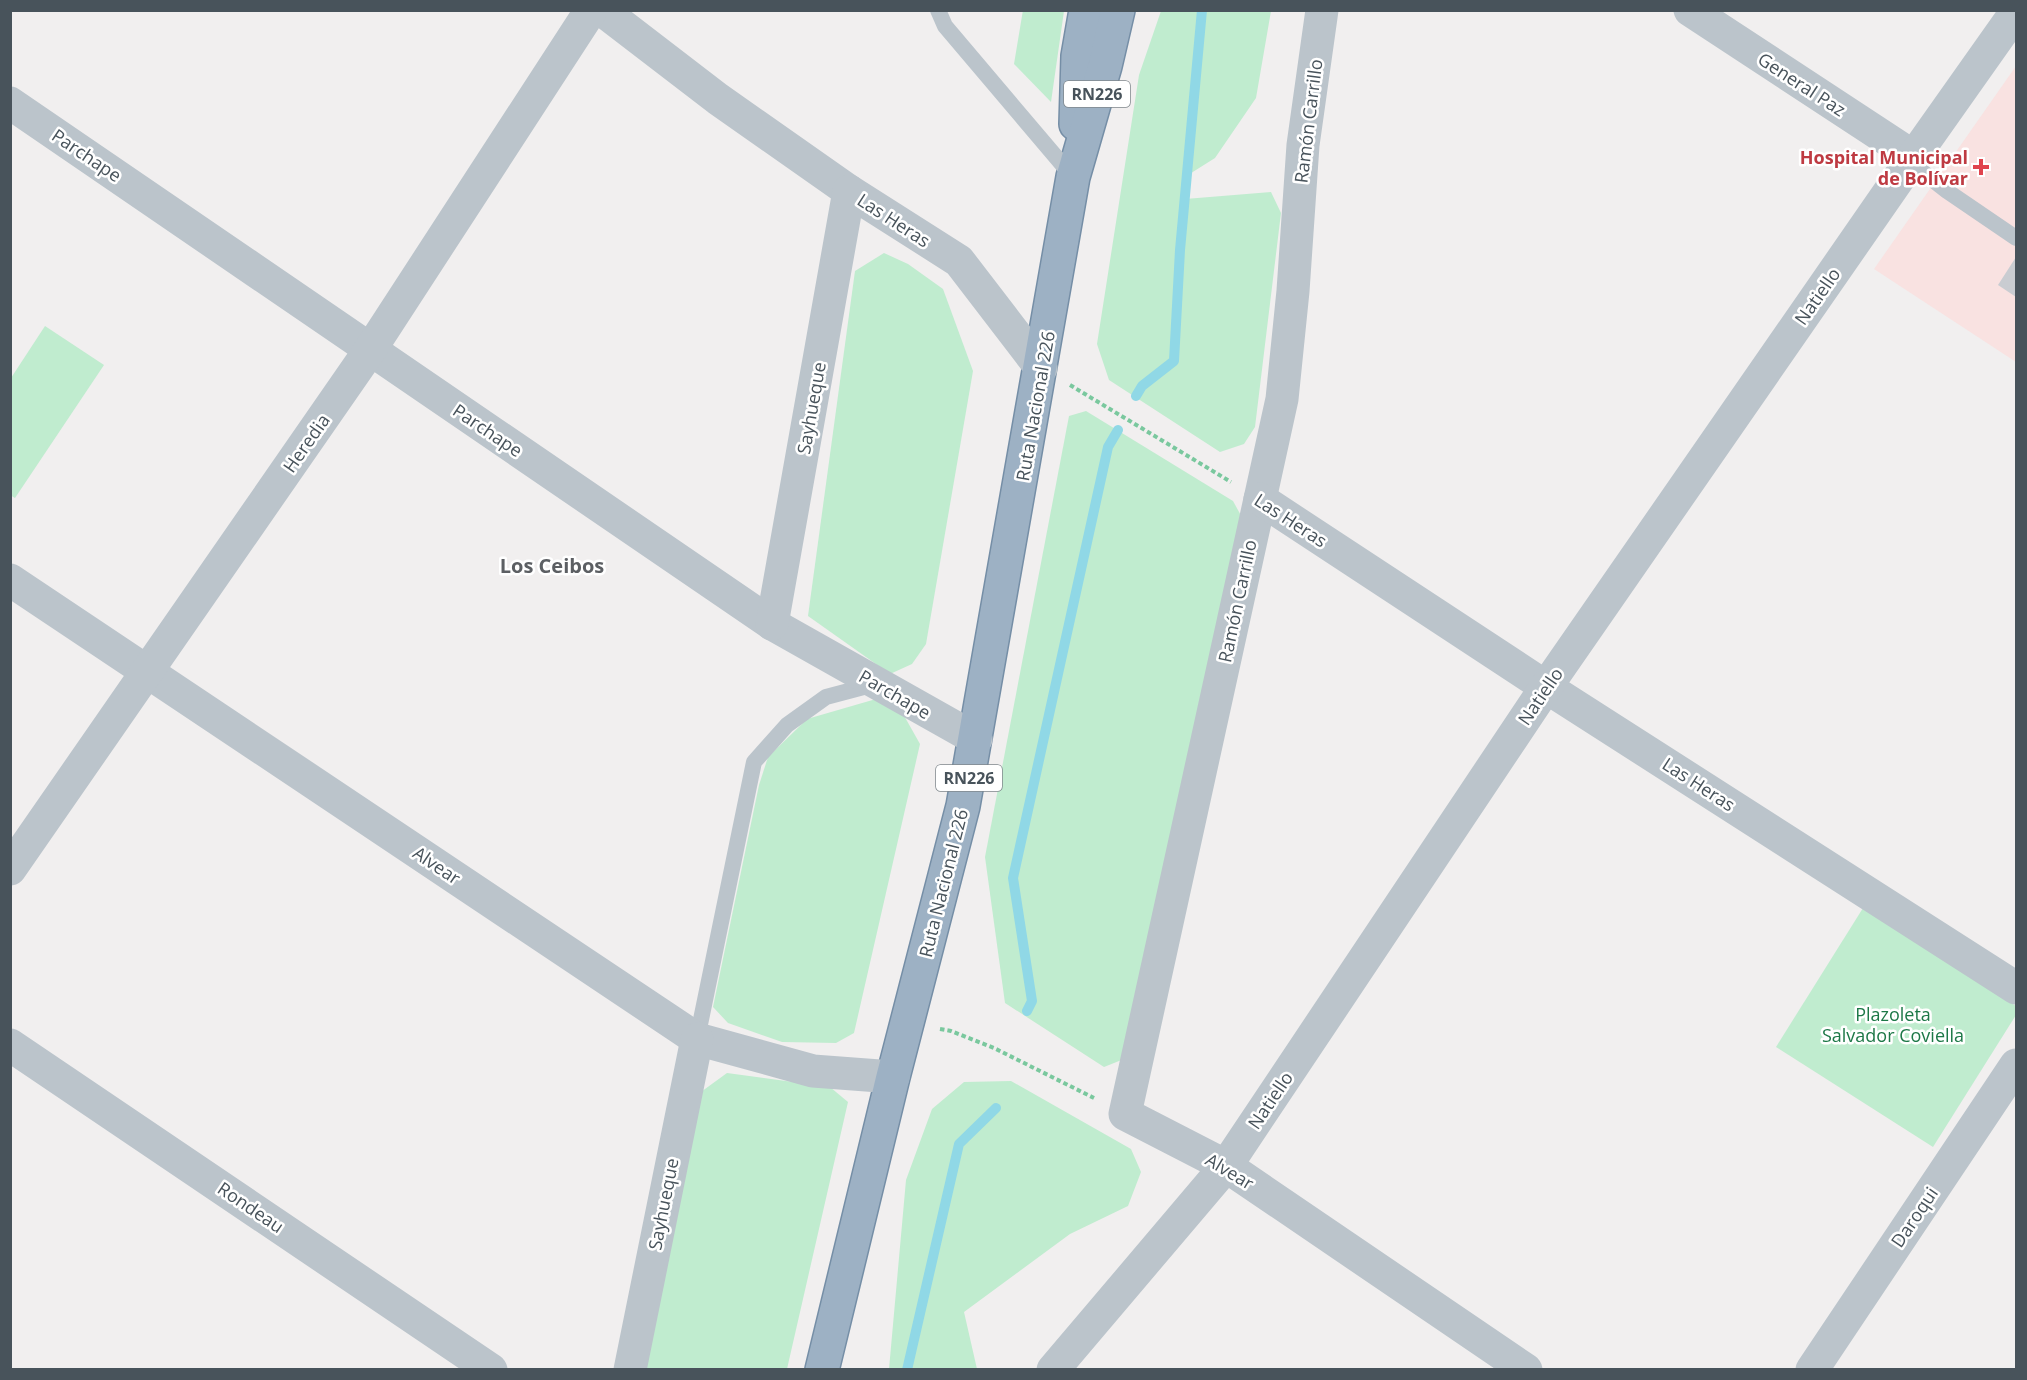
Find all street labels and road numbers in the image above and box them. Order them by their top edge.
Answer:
street label: General Paz [1753,47,1851,121]
street label: Ramón Carrillo [1288,58,1328,184]
road number: RN226 [1064,81,1130,107]
street label: Parchape [48,123,126,187]
street label: Las Heras [853,188,935,252]
street label: Natiello [1789,263,1845,329]
street label: Ruta Nacional 226 [1010,329,1060,483]
street label: Sayhueque [791,360,831,456]
street label: Parchape [449,398,527,462]
street label: Heredia [277,409,335,477]
street label: Las Heras [1250,488,1332,552]
street label: Ramón Carrillo [1212,537,1262,665]
street label: Natiello [1512,663,1568,729]
street label: Parchape [855,664,935,724]
street label: Las Heras [1658,752,1740,816]
road number: RN226 [936,765,1002,791]
street label: Ruta Nacional 226 [913,806,973,960]
street label: Alvear [409,840,466,890]
street label: Natiello [1242,1067,1298,1133]
street label: Alvear [1201,1147,1259,1195]
street label: Sayhueque [642,1156,684,1252]
street label: Rondeau [213,1176,289,1238]
street label: Daroqui [1885,1182,1943,1252]

